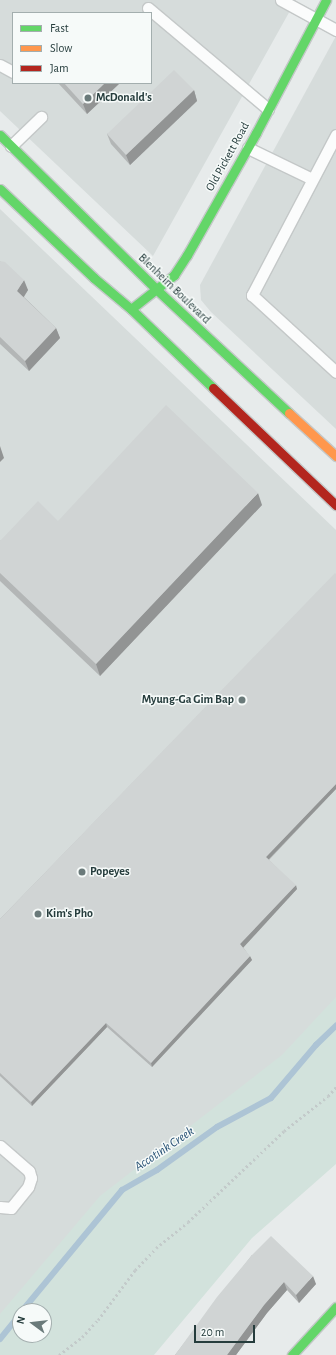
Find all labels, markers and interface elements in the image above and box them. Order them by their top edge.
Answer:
legend [12,12,152,84]
text: Fast [50,22,69,34]
text: Slow [50,42,72,54]
text: Jam [50,62,69,74]
place label: McDonald's [96,91,152,105]
marker: McDonald's [83,93,93,103]
street label: Old Pickett Road [203,120,253,194]
street label: Blenheim Boulevard [135,251,213,327]
place label: Myung-Ga Gim Bap [142,693,234,707]
marker: Myung-Ga Gim Bap [237,695,247,705]
place label: Popeyes [90,865,130,879]
marker: Popeyes [77,867,87,877]
place label: Kim's Pho [46,907,93,921]
marker: Kim's Pho [33,909,43,919]
water label: Accotink Creek [132,1124,198,1176]
north arrow [12,1303,52,1343]
text: N [15,1315,27,1325]
scale bar [196,1317,257,1343]
text: 20 m [201,1326,224,1338]

